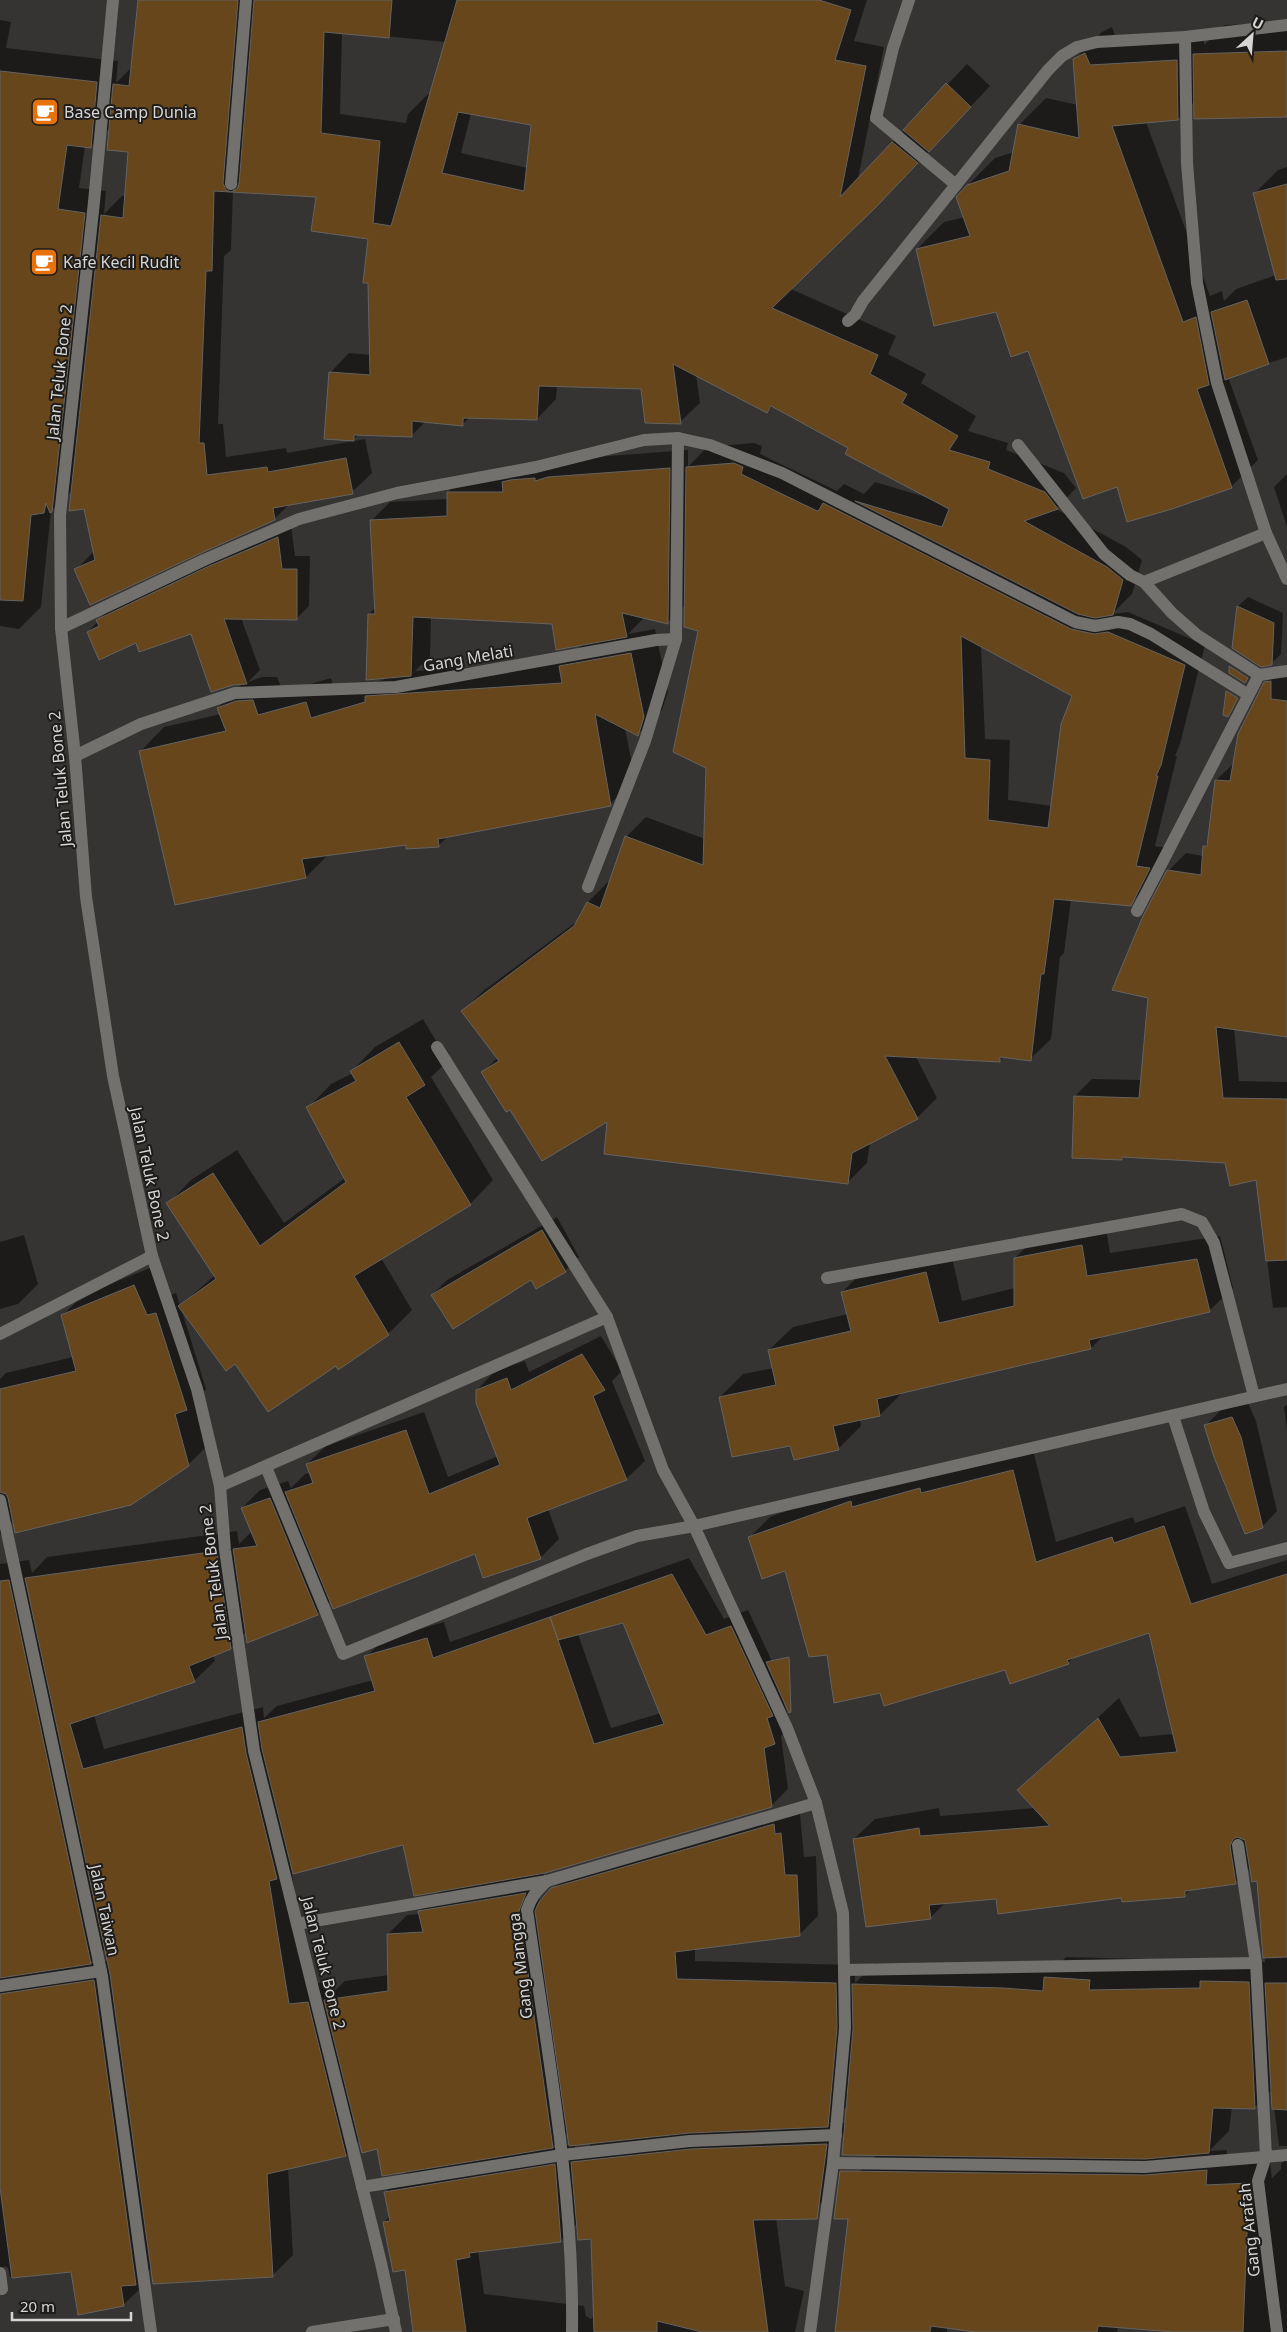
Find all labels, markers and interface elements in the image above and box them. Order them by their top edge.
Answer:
north arrow [1227,10,1277,60]
text: U [1249,12,1267,34]
cafe icon: Base Camp Dunia [30,97,60,127]
place label: Base Camp Dunia [64,101,197,123]
cafe icon: Kafe Kecil Rudit [29,247,59,277]
place label: Kafe Kecil Rudit [63,251,179,273]
street label: Jalan Teluk Bone 2 [41,303,77,443]
street label: Gang Melati [421,639,515,677]
street label: Jalan Teluk Bone 2 [43,710,77,850]
street label: Jalan Teluk Bone 2 [125,1103,175,1243]
street label: Jalan Teluk Bone 2 [194,1503,232,1643]
street label: Jalan Taiwan [84,1860,125,1958]
street label: Jalan Teluk Bone 2 [296,1892,351,2032]
street label: Gang Mangga [503,1912,537,2020]
street label: Gang Arafah [1233,2182,1265,2278]
scale bar [12,2290,131,2322]
text: 20 m [20,2296,55,2316]

